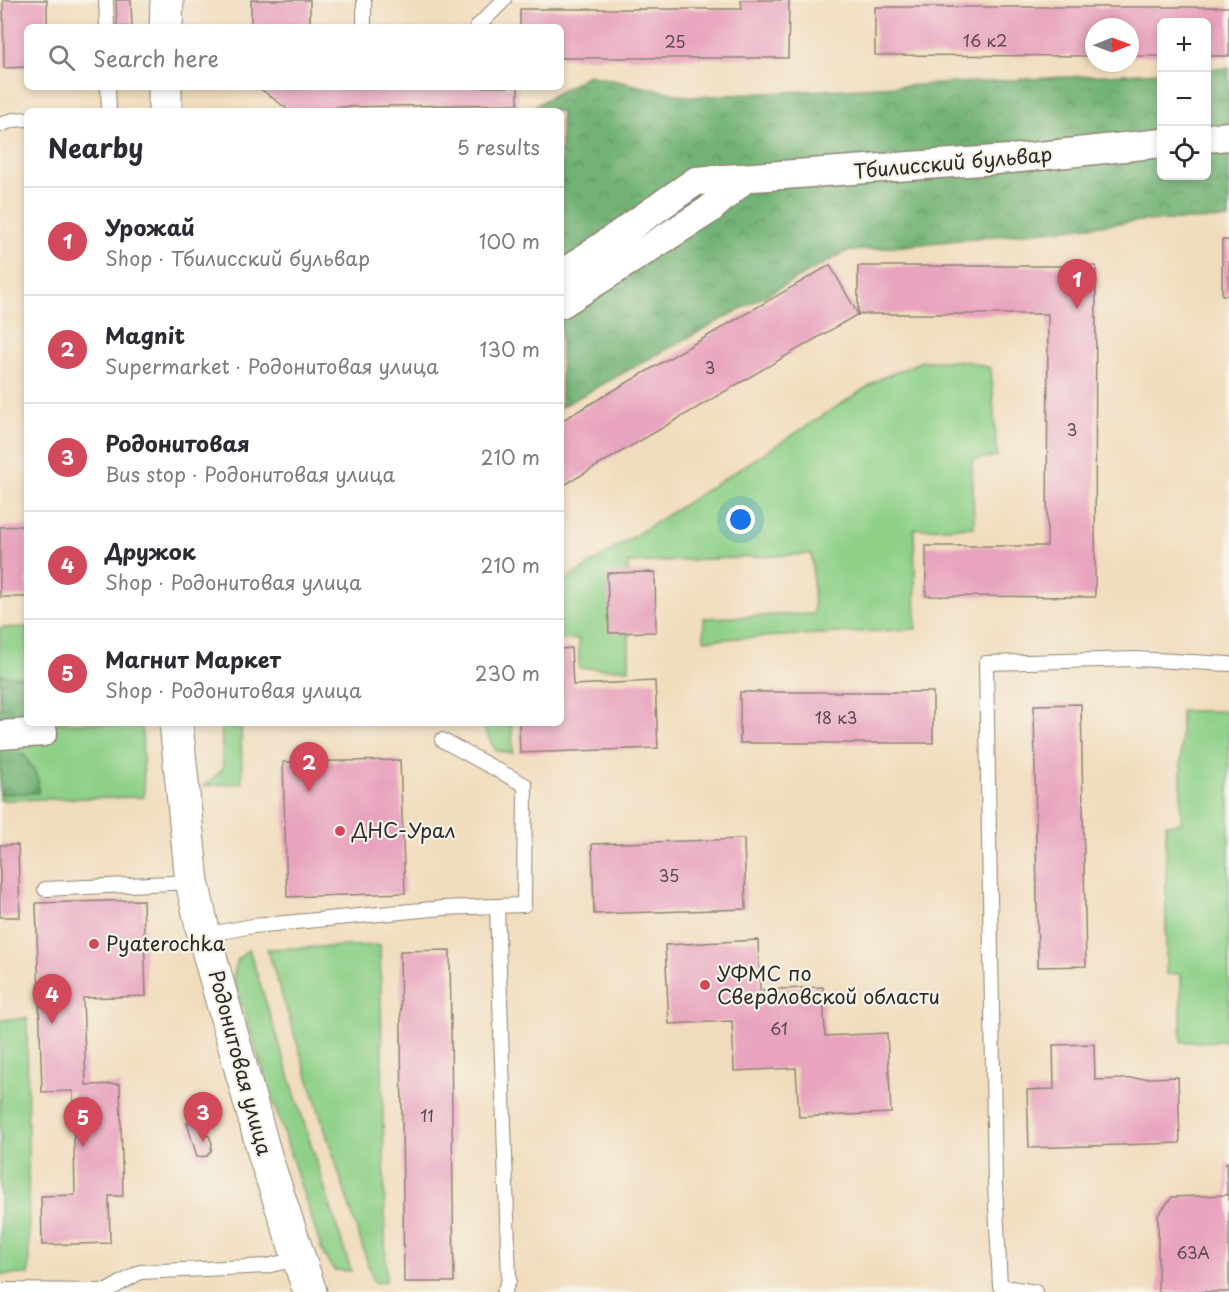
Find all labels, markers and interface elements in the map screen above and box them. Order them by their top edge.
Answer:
north arrow [1085,18,1139,72]
map controls [1157,18,1211,180]
button: + [1157,18,1211,72]
search box [24,24,564,90]
house number: 16 к2 [963,28,1007,52]
house number: 25 [664,29,686,53]
icon: search [45,41,78,74]
text: Search here [93,41,219,74]
button: − [1157,72,1211,126]
button: locate [1157,126,1211,180]
text: Nearby [48,128,143,167]
text: 5 results [457,132,540,162]
street label: Тбилисский бульвар [852,138,1053,186]
text: Урожай [105,210,195,243]
text: 1 [63,226,72,256]
text: 100 m [479,226,540,256]
text: Shop · Тбилисский бульвар [105,243,370,273]
pin: 1 [1058,260,1096,309]
text: Magnit [105,318,185,351]
text: 2 [60,334,75,364]
text: 130 m [480,334,540,364]
text: Supermarket · Родонитовая улица [105,351,439,381]
house number: 3 [705,355,715,379]
house number: 3 [1067,417,1077,441]
text: Родонитовая [105,426,250,459]
text: 3 [61,442,74,472]
text: 210 m [481,442,540,472]
text: Bus stop · Родонитовая улица [105,459,395,489]
your location [726,505,755,534]
text: Дружок [105,534,196,567]
text: 4 [61,550,74,580]
text: 210 m [481,550,540,580]
text: Shop · Родонитовая улица [105,567,361,597]
text: Магнит Маркет [105,642,281,675]
text: 5 [61,658,74,688]
text: 230 m [475,658,540,688]
text: Shop · Родонитовая улица [105,675,361,705]
house number: 18 к3 [815,705,857,729]
pin: 2 [290,742,328,792]
place label: ДНС-Урал [351,815,455,845]
marker: ДНС-Урал [333,824,347,838]
house number: 35 [659,863,679,887]
place label: Pyaterochka [106,928,226,958]
marker: Pyaterochka [87,937,101,951]
place label: УФМС по Свердловской области [717,958,940,1011]
street label: Родонитовая улица [202,967,280,1159]
pin: 4 [32,974,72,1024]
marker: УФМС по Свердловской области [698,978,712,992]
house number: 61 [770,1016,788,1040]
pin: 3 [184,1092,222,1142]
pin: 5 [64,1098,103,1147]
house number: 11 [420,1103,434,1127]
house number: 63А [1176,1240,1210,1264]

